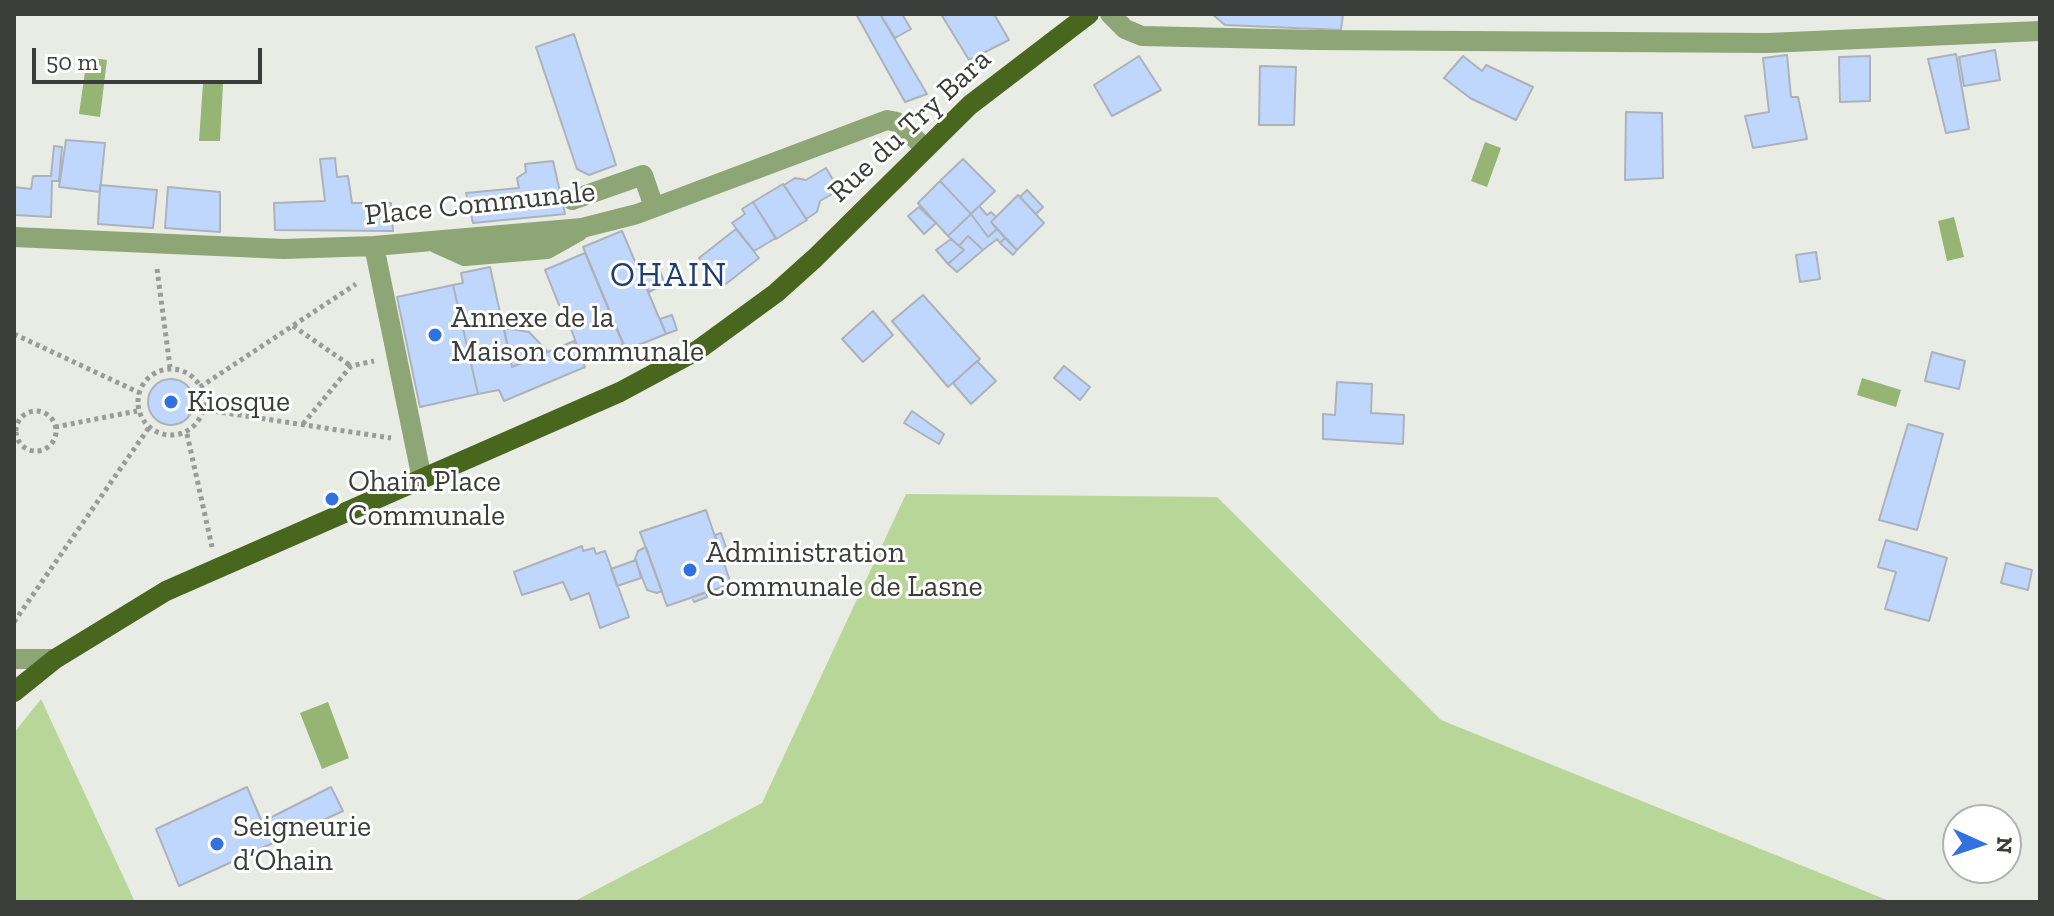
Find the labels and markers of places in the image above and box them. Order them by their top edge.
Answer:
place label: Annexe de la Maison communale [451,300,704,370]
marker: Annexe de la Maison communale [426,326,444,344]
place label: Kiosque [187,384,290,420]
marker: Kiosque [162,393,180,411]
place label: Ohain Place Communale [348,464,505,534]
marker: Ohain Place Communale [323,490,341,508]
place label: Administration Communale de Lasne [706,535,983,606]
marker: Administration Communale de Lasne [681,561,699,579]
place label: Seigneurie d’Ohain [233,809,371,880]
marker: Seigneurie d’Ohain [208,835,226,853]

